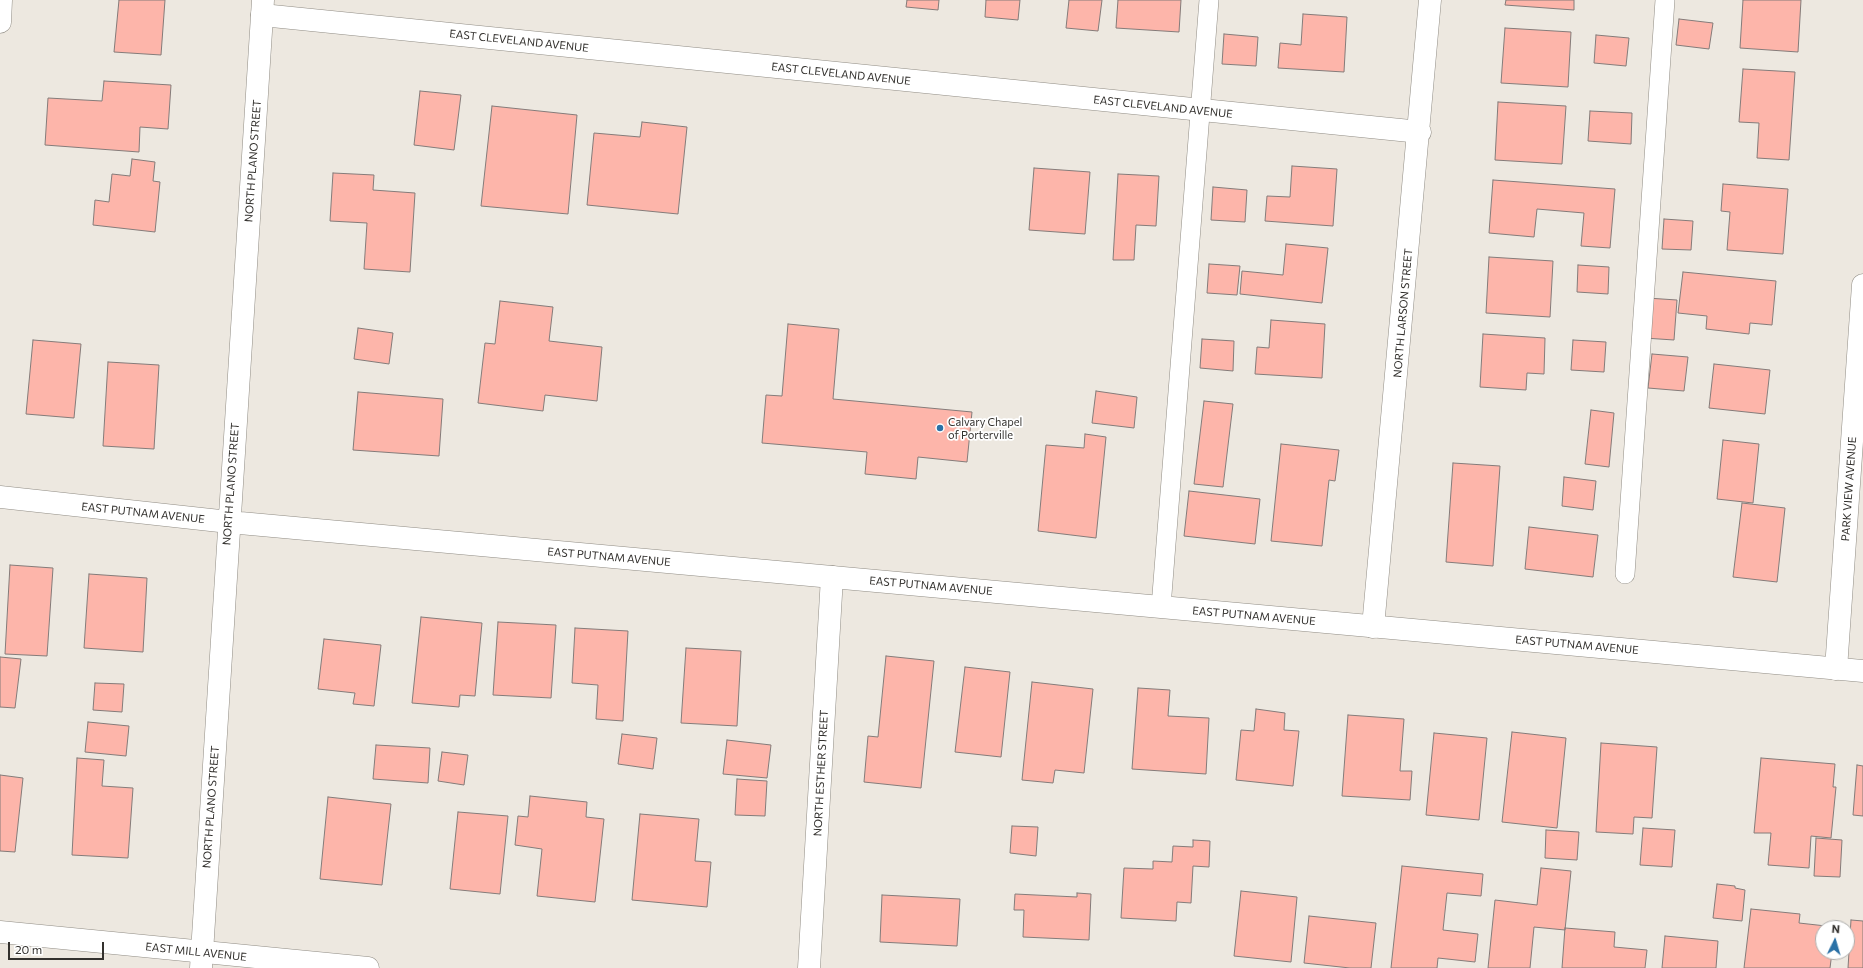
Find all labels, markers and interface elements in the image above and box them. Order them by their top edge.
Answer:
street label: EAST CLEVELAND AVENUE [449,27,589,55]
street label: EAST CLEVELAND AVENUE [771,60,911,88]
street label: EAST CLEVELAND AVENUE [1093,93,1233,121]
street label: NORTH PLANO STREET [242,99,264,223]
street label: NORTH LARSON STREET [1391,248,1415,378]
place label: Calvary Chapel of Porterville [948,415,1022,441]
street label: NORTH PLANO STREET [220,422,242,546]
marker: Calvary Chapel of Porterville [935,423,945,433]
street label: PARK VIEW AVENUE [1839,436,1859,542]
street label: EAST PUTNAM AVENUE [81,500,205,526]
street label: EAST PUTNAM AVENUE [547,545,671,569]
street label: EAST PUTNAM AVENUE [869,574,993,598]
street label: EAST PUTNAM AVENUE [1192,604,1316,628]
street label: EAST PUTNAM AVENUE [1515,633,1639,657]
street label: NORTH ESTHER STREET [811,709,831,837]
street label: NORTH PLANO STREET [200,745,222,869]
north arrow [1815,920,1855,960]
text: N [1831,922,1841,935]
scale bar [10,934,106,960]
street label: EAST MILL AVENUE [145,940,247,964]
text: 20 m [15,942,42,956]

